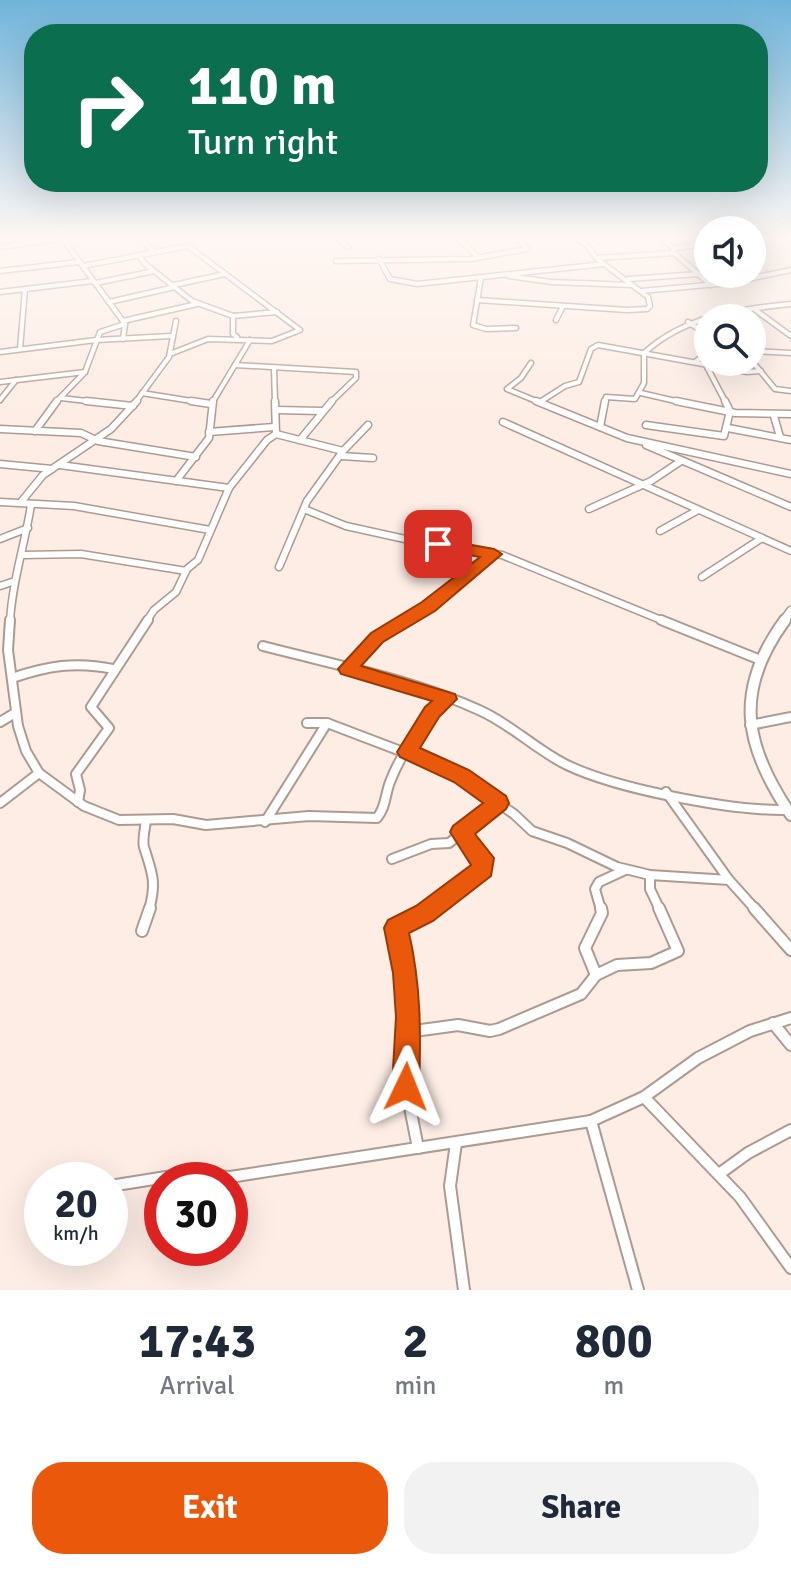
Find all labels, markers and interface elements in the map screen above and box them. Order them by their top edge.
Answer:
text: 110 m [188,51,336,120]
icon: right [56,56,160,160]
text: Turn right [188,120,338,165]
map controls [694,216,766,376]
button: sound [694,216,766,288]
button: search [694,304,766,376]
pin [404,510,472,578]
icon: arrive [416,522,460,566]
position arrow [364,1045,448,1129]
speed limit sign: 30 [144,1162,248,1266]
text: 20 [54,1179,98,1229]
text: km/h [53,1221,99,1246]
text: 17:43 [138,1312,256,1371]
text: 2 [403,1312,428,1371]
text: 800 [575,1312,653,1371]
text: Arrival [160,1370,235,1402]
text: min [395,1370,437,1402]
text: m [603,1370,624,1402]
button: Exit [32,1462,388,1554]
button: Share [404,1462,759,1554]

